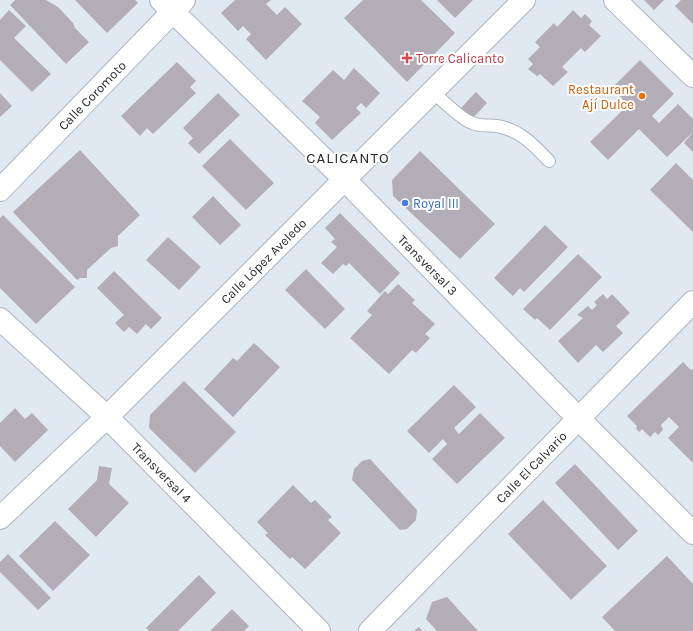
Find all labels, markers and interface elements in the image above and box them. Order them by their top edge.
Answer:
place label: Torre Calicanto [416,51,504,66]
marker: Torre Calicanto [401,52,413,64]
street label: Calle Coromoto [55,58,129,133]
place label: Restaurant Ají Dulce [568,82,634,112]
marker: Restaurant Ají Dulce [637,91,647,101]
district label: CALICANTO [306,149,390,167]
place label: Royal III [413,196,459,211]
marker: Royal III [400,198,410,208]
street label: Calle López Aveledo [218,215,309,307]
street label: Transversal 3 [395,232,460,298]
street label: Calle El Calvario [493,428,570,506]
street label: Transversal 4 [129,440,194,506]

